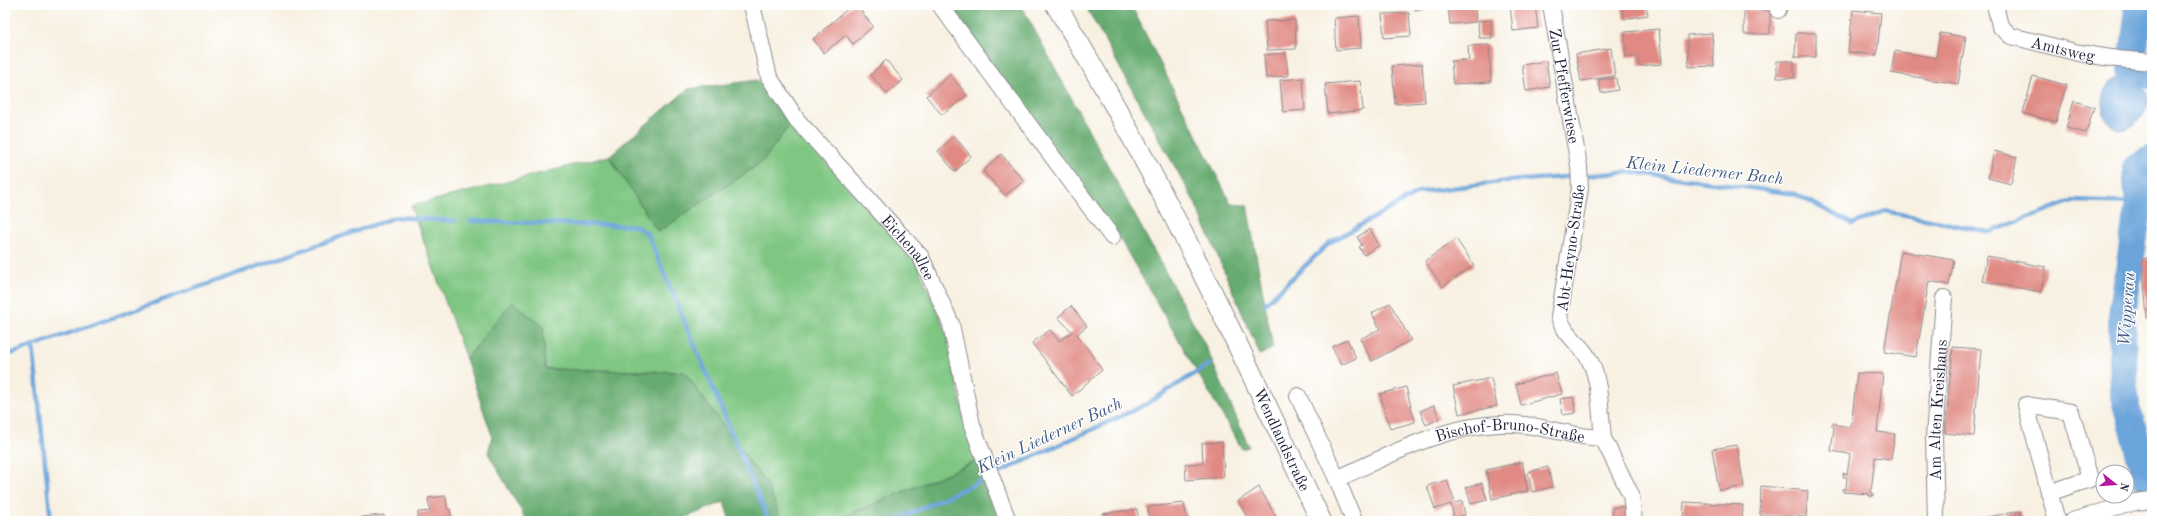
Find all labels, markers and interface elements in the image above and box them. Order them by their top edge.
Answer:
street label: Zur Pfefferwiese [1545,27,1581,145]
street label: Amtsweg [2029,35,2096,65]
water label: Klein Liederner Bach [1624,155,1785,188]
street label: Abt-Heyno-Straße [1555,183,1589,313]
street label: Eichenallee [877,213,936,283]
water label: Wipperau [2116,271,2139,347]
street label: Am Alten Kreishaus [1928,339,1951,481]
street label: Wendlandstraße [1250,386,1312,494]
water label: Klein Liederner Bach [974,395,1125,478]
street label: Bischof-Bruno-Straße [1434,418,1586,446]
north arrow [2095,464,2135,504]
text: N [2116,481,2130,493]

